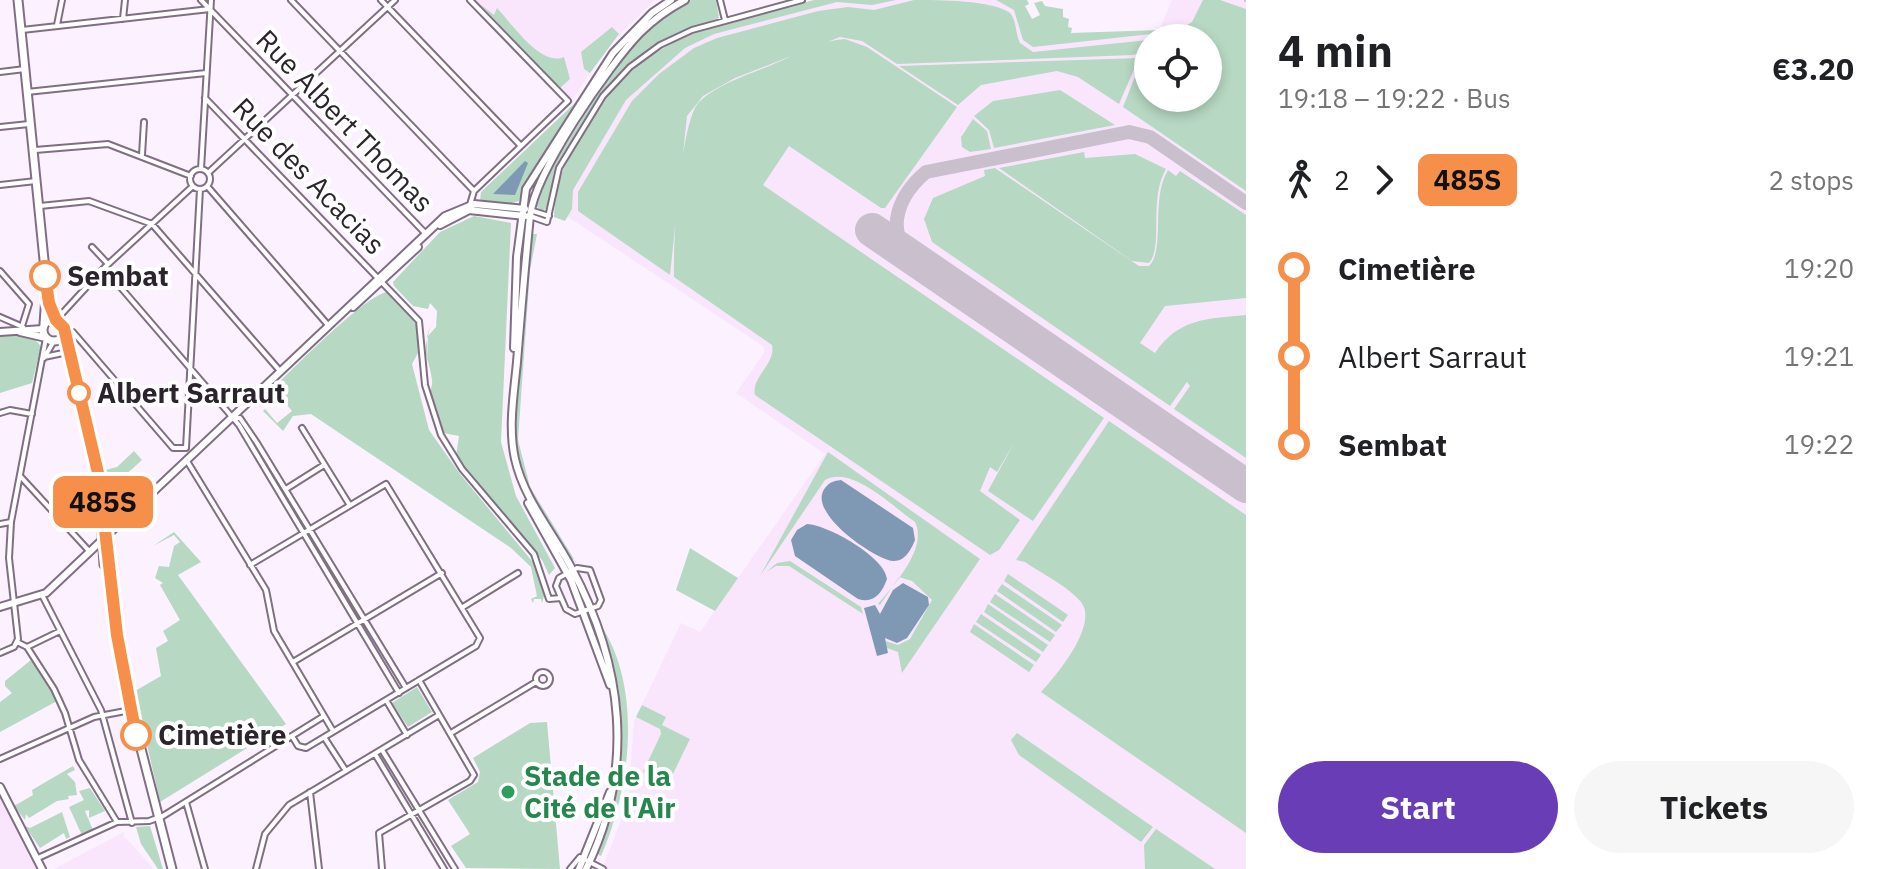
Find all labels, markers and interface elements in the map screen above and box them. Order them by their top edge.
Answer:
street label: Rue Albert Thomas [249,21,442,220]
text: 4 min [1278,22,1393,79]
map controls [1134,24,1222,112]
button: locate [1134,24,1222,112]
text: €3.20 [1772,49,1854,88]
text: 19:18 – 19:22 · Bus [1278,81,1511,115]
street label: Rue des Acacias [225,89,394,262]
icon: walk [1278,158,1322,202]
icon: forward [1362,158,1406,202]
text: 485S [1434,161,1501,198]
text: 2 [1334,163,1350,197]
text: 2 stops [1768,163,1854,197]
text: Cimetière [1338,249,1476,288]
text: 19:20 [1784,251,1854,285]
place label: Sembat [67,257,169,294]
marker: Sembat [30,261,60,291]
text: Albert Sarraut [1338,337,1527,376]
text: 19:21 [1784,339,1854,373]
place label: Albert Sarraut [97,374,285,411]
marker: Albert Sarraut [68,382,90,404]
text: Sembat [1338,425,1447,464]
text: 19:22 [1784,427,1854,461]
line badge: 485S [47,476,159,528]
text: 485S [69,483,137,520]
place label: Cimetière [158,716,286,753]
marker: Cimetière [121,720,151,750]
place label: Stade de la Cité de l'Air [524,757,676,826]
button: Start [1278,761,1558,853]
button: Tickets [1574,761,1854,853]
marker: Stade de la Cité de l'Air [499,783,517,801]

